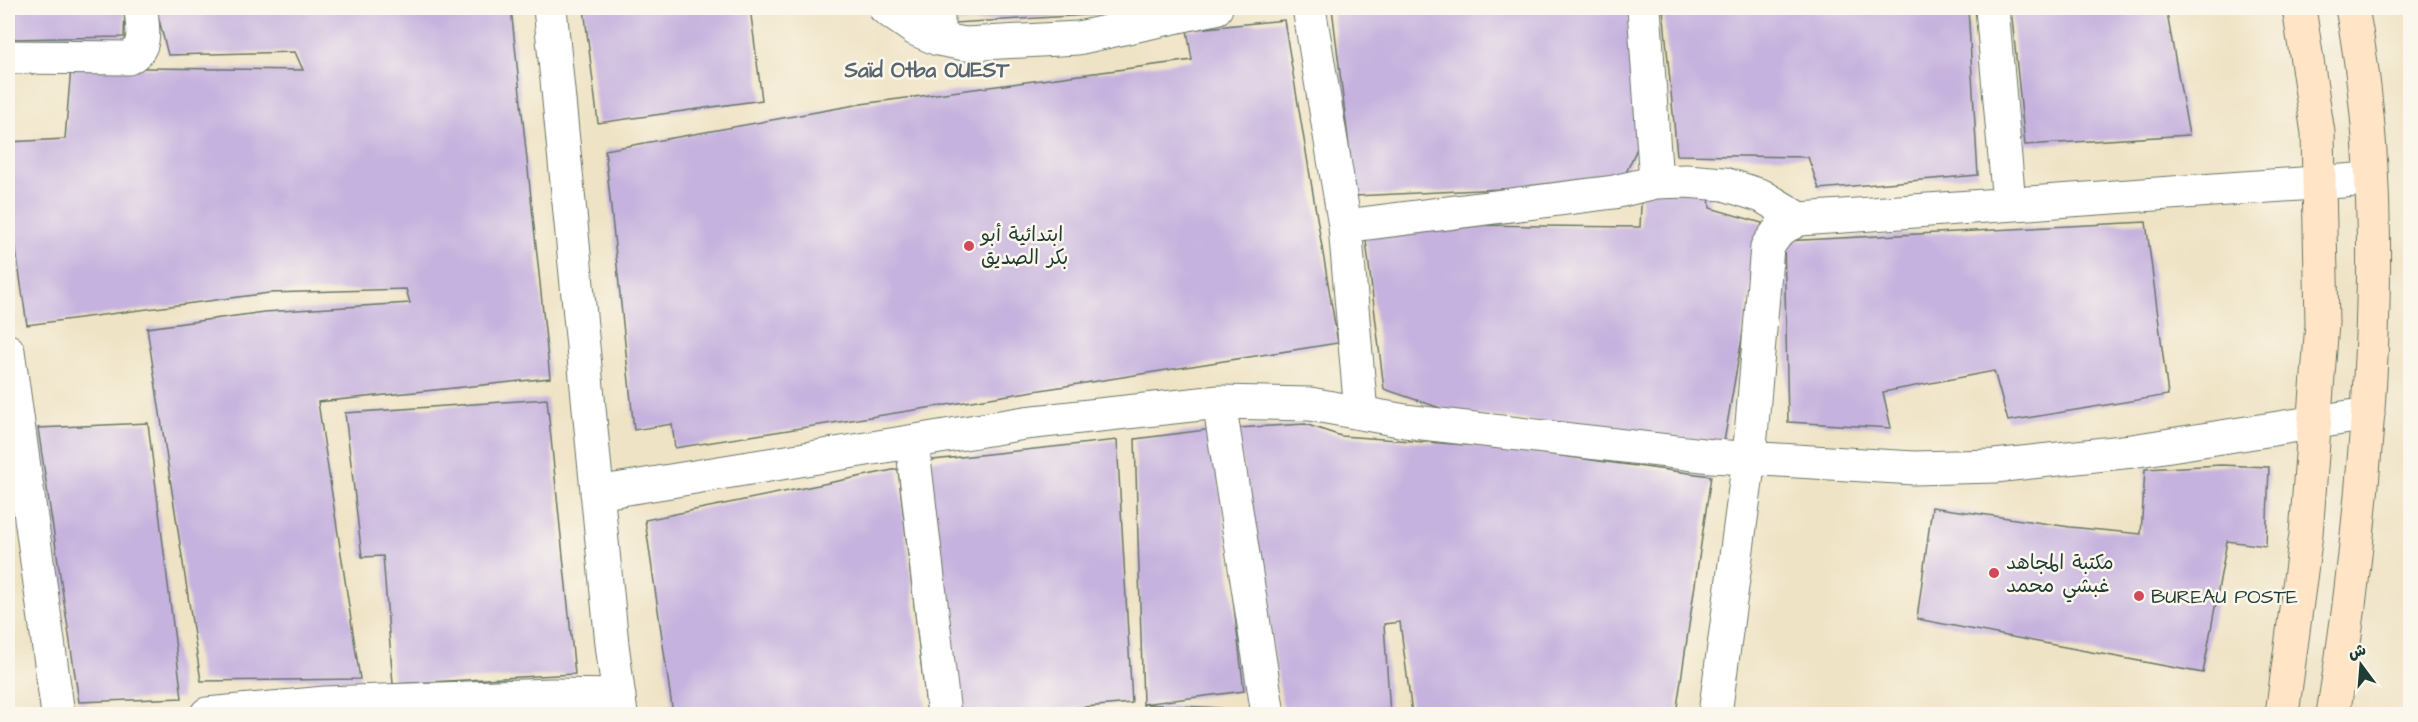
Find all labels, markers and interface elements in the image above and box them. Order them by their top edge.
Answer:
district label: Saïd Otba OUEST [844,56,1010,85]
place label: ابتدائية أبو بكر الصديق [979,221,1068,272]
marker: ابتدائية أبو بكر الصديق [962,239,976,253]
place label: مكتبة المجاهد غبشي محمد [2006,549,2114,603]
marker: مكتبة المجاهد غبشي محمد [1987,566,2001,580]
place label: BUREAU POSTE [2151,583,2298,611]
marker: BUREAU POSTE [2132,589,2146,603]
north arrow [2331,635,2391,695]
text: ش [2346,639,2369,665]

